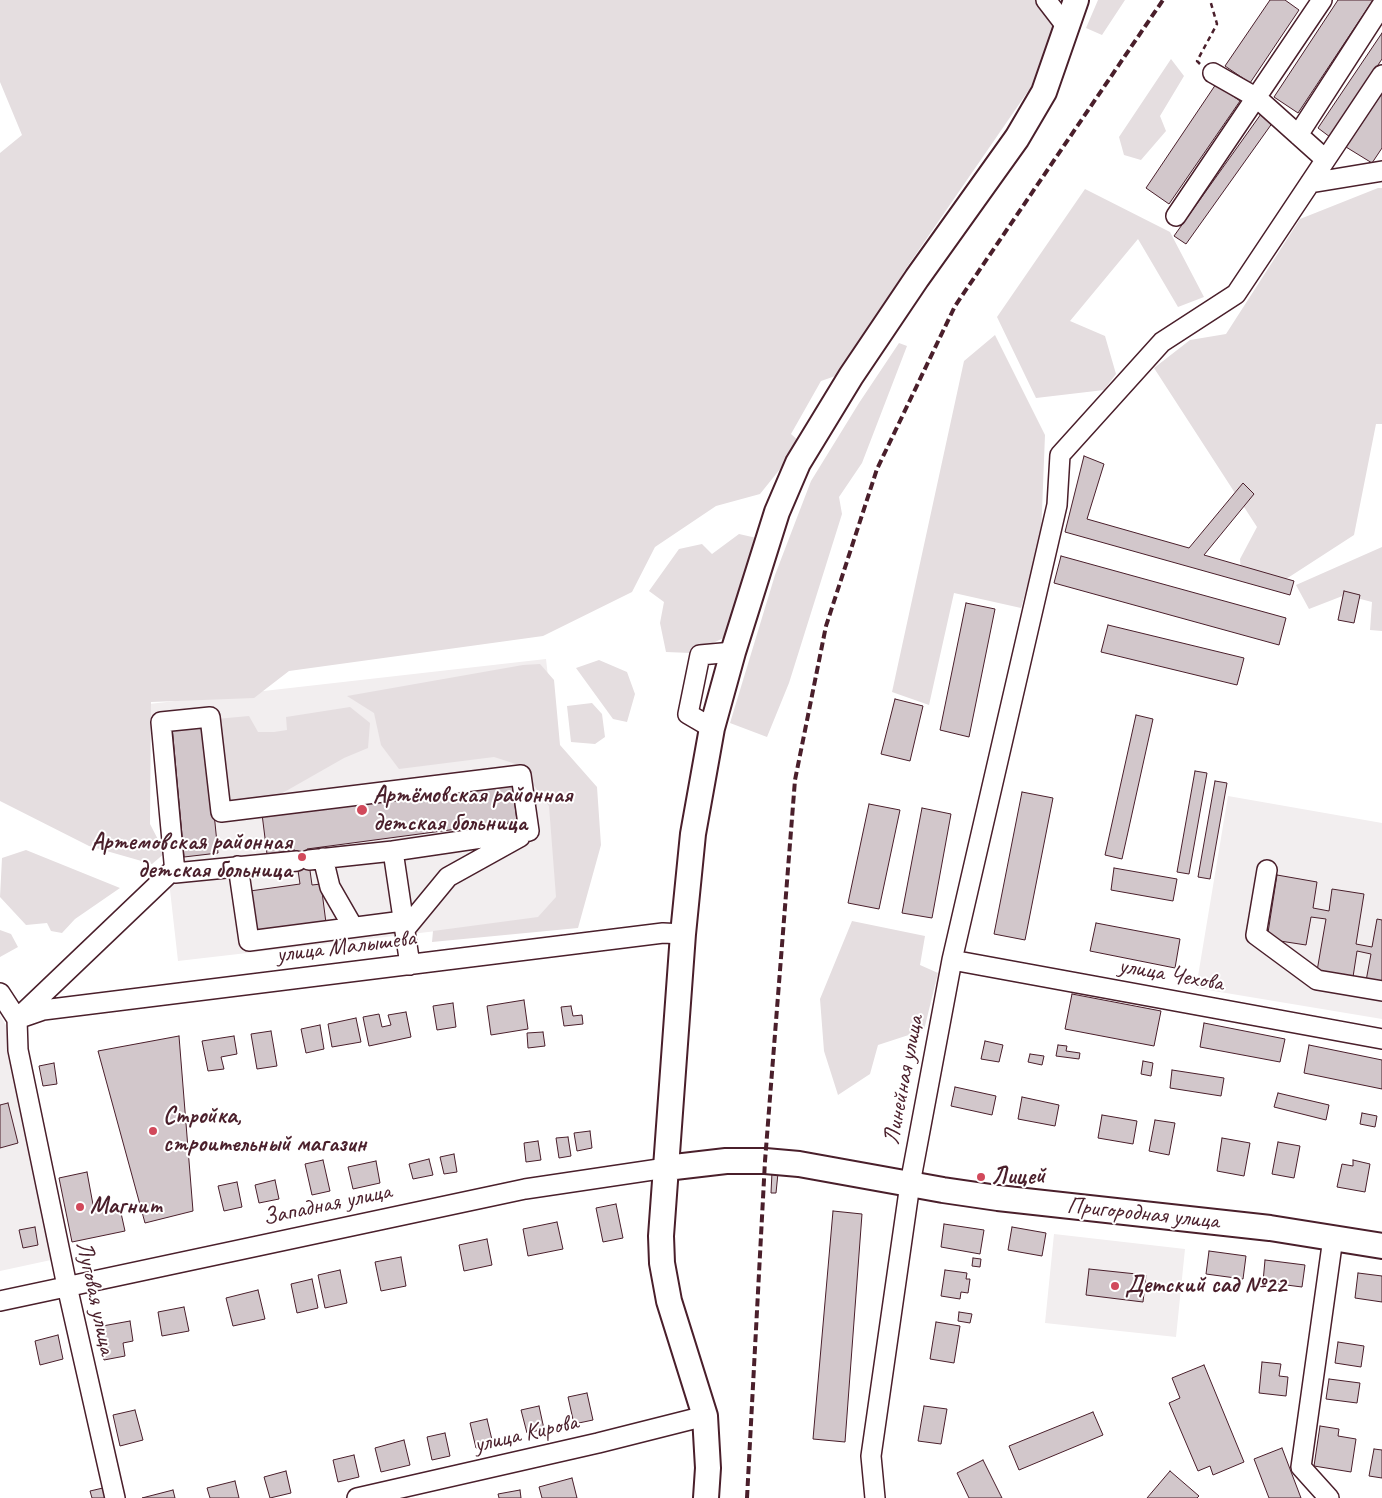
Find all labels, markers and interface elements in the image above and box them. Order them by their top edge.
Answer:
place label: Артёмовская районная детская больница [373,782,572,838]
marker: Артёмовская районная детская больница [355,803,369,817]
place label: Артемовская районная детская больница [91,829,292,885]
marker: Артемовская районная детская больница [296,851,308,863]
street label: улица Малышева [275,924,417,970]
street label: улица Чехова [1116,952,1226,998]
street label: Линейная улица [877,1013,931,1147]
place label: Стройка, строительный магазин [163,1103,366,1159]
marker: Стройка, строительный магазин [147,1125,159,1137]
place label: Лицей [991,1163,1045,1191]
marker: Лицей [975,1171,987,1183]
street label: Западная улица [260,1177,394,1233]
street label: Пригородная улица [1065,1192,1221,1236]
place label: Магнит [90,1193,163,1221]
marker: Магнит [74,1201,86,1213]
street label: Луговая улица [69,1239,121,1357]
place label: Детский сад №22 [1125,1272,1286,1300]
marker: Детский сад №22 [1109,1280,1121,1292]
street label: улица Кирова [471,1408,581,1460]

